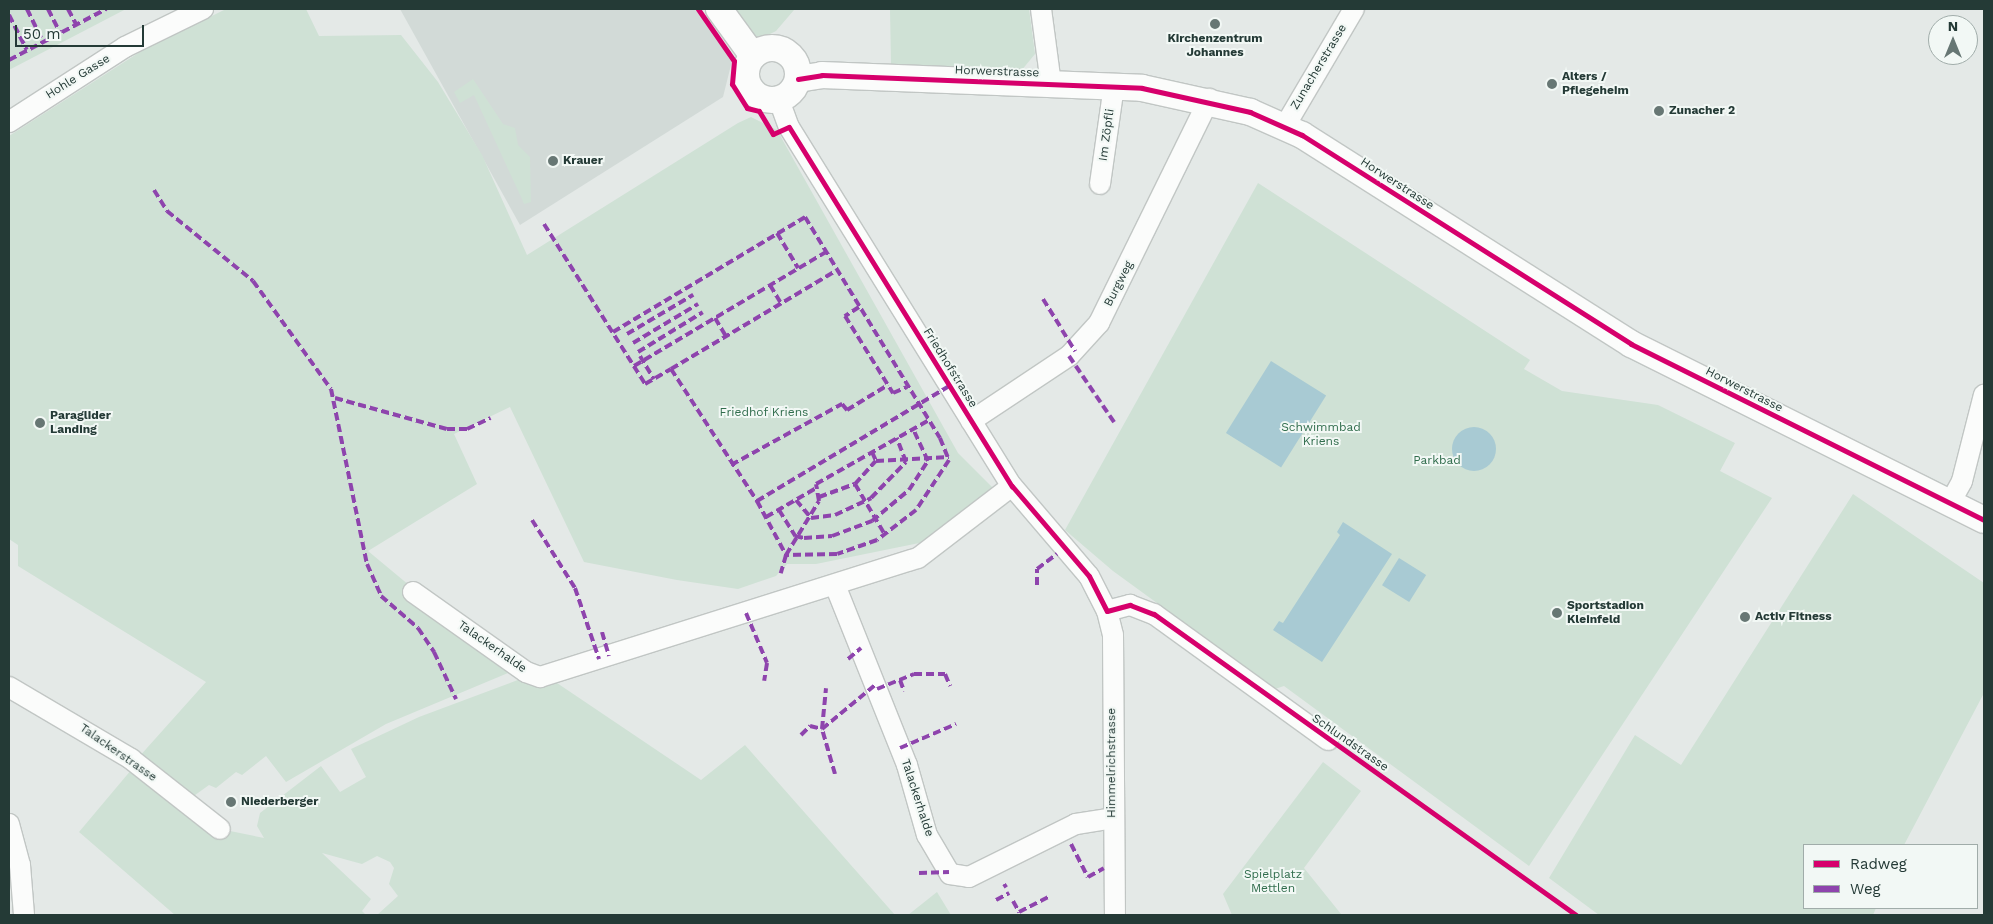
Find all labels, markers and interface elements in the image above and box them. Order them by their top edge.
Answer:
scale bar [18,15,146,47]
north arrow [1928,15,1978,65]
marker: Kirchenzentrum Johannes [1209,18,1221,30]
text: N [1948,18,1958,34]
street label: Zunacherstrasse [1288,22,1350,112]
text: 50 m [23,25,60,43]
place label: Kirchenzentrum Johannes [1167,32,1263,60]
street label: Hohle Gasse [43,52,113,102]
street label: Horwerstrasse [954,63,1040,81]
place label: Alters / Pflegeheim [1562,70,1629,98]
marker: Alters / Pflegeheim [1546,78,1558,90]
place label: Zunacher 2 [1669,104,1735,118]
marker: Zunacher 2 [1653,105,1665,117]
street label: Im Zöpfli [1096,108,1118,162]
place label: Krauer [563,154,603,168]
marker: Krauer [547,155,559,167]
street label: Horwerstrasse [1358,155,1436,213]
street label: Burgweg [1101,259,1137,309]
street label: Friedhofstrasse [920,326,980,410]
street label: Horwerstrasse [1703,364,1785,416]
park label: Friedhof Kriens [719,406,809,420]
place label: Paraglider Landing [50,409,111,437]
marker: Paraglider Landing [34,417,46,429]
park label: Schwimmbad Kriens [1281,421,1361,449]
park label: Parkbad [1413,454,1461,468]
place label: Sportstadion Kleinfeld [1567,599,1644,627]
marker: Sportstadion Kleinfeld [1551,607,1563,619]
place label: Activ Fitness [1755,610,1832,624]
marker: Activ Fitness [1739,611,1751,623]
street label: Talackerhalde [455,618,529,676]
street label: Himmelrichstrasse [1105,708,1119,818]
street label: Schlundstrasse [1309,711,1391,775]
street label: Talackerstrasse [77,721,159,785]
street label: Talackerhalde [898,757,936,839]
place label: Niederberger [241,795,318,809]
marker: Niederberger [225,796,237,808]
legend [1803,844,1978,909]
text: Radweg [1850,855,1907,873]
park label: Spielplatz Mettlen [1244,868,1302,896]
text: Weg [1850,880,1881,898]

